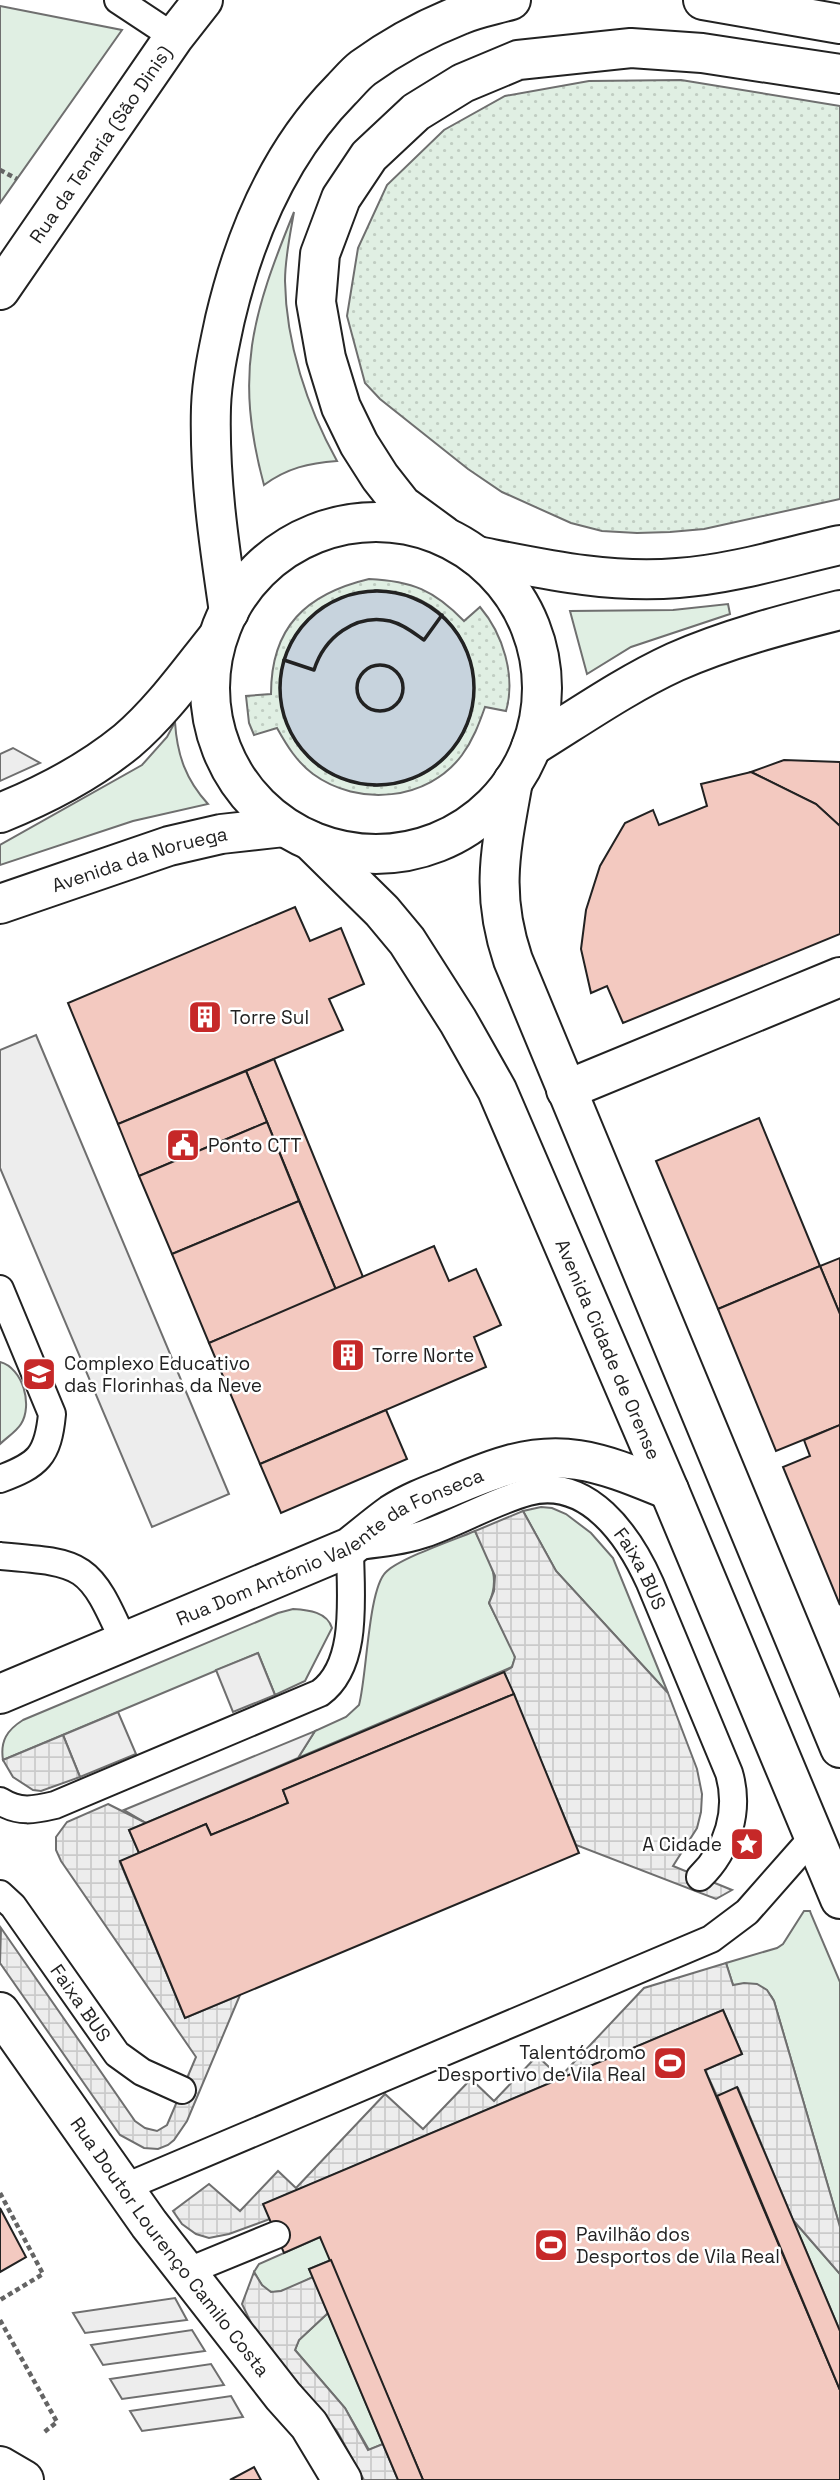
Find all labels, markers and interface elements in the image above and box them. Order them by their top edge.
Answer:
street label: Rua da Tenaria (São Dinis) [24,40,177,248]
street label: Avenida da Noruega [49,821,229,898]
building icon: Torre Sul [186,998,224,1036]
place label: Torre Sul [230,1005,309,1030]
public building icon: Ponto CTT [164,1126,202,1164]
place label: Ponto CTT [208,1133,301,1158]
street label: Avenida Cidade de Orense [550,1235,667,1463]
building icon: Torre Norte [329,1336,367,1374]
place label: Torre Norte [372,1343,474,1368]
place label: Complexo Educativo das Florinhas da Neve [64,1351,262,1398]
school or university icon: Complexo Educativo das Florinhas da Neve [20,1355,58,1393]
street label: Rua Dom António Valente da Fonseca [172,1462,487,1631]
street label: Faixa BUS [609,1522,672,1613]
place icon: A Cidade [728,1825,766,1863]
place label: A Cidade [642,1832,722,1857]
street label: Faixa BUS [45,1959,117,2047]
place label: Talentódromo Desportivo de Vila Real [437,2040,646,2087]
sports icon: Talentódromo Desportivo de Vila Real [651,2044,689,2082]
street label: Rua Doutor Lourenço Camilo Costa [65,2112,276,2381]
place label: Pavilhão dos Desportos de Vila Real [576,2222,780,2269]
sports icon: Pavilhão dos Desportos de Vila Real [532,2226,570,2264]

